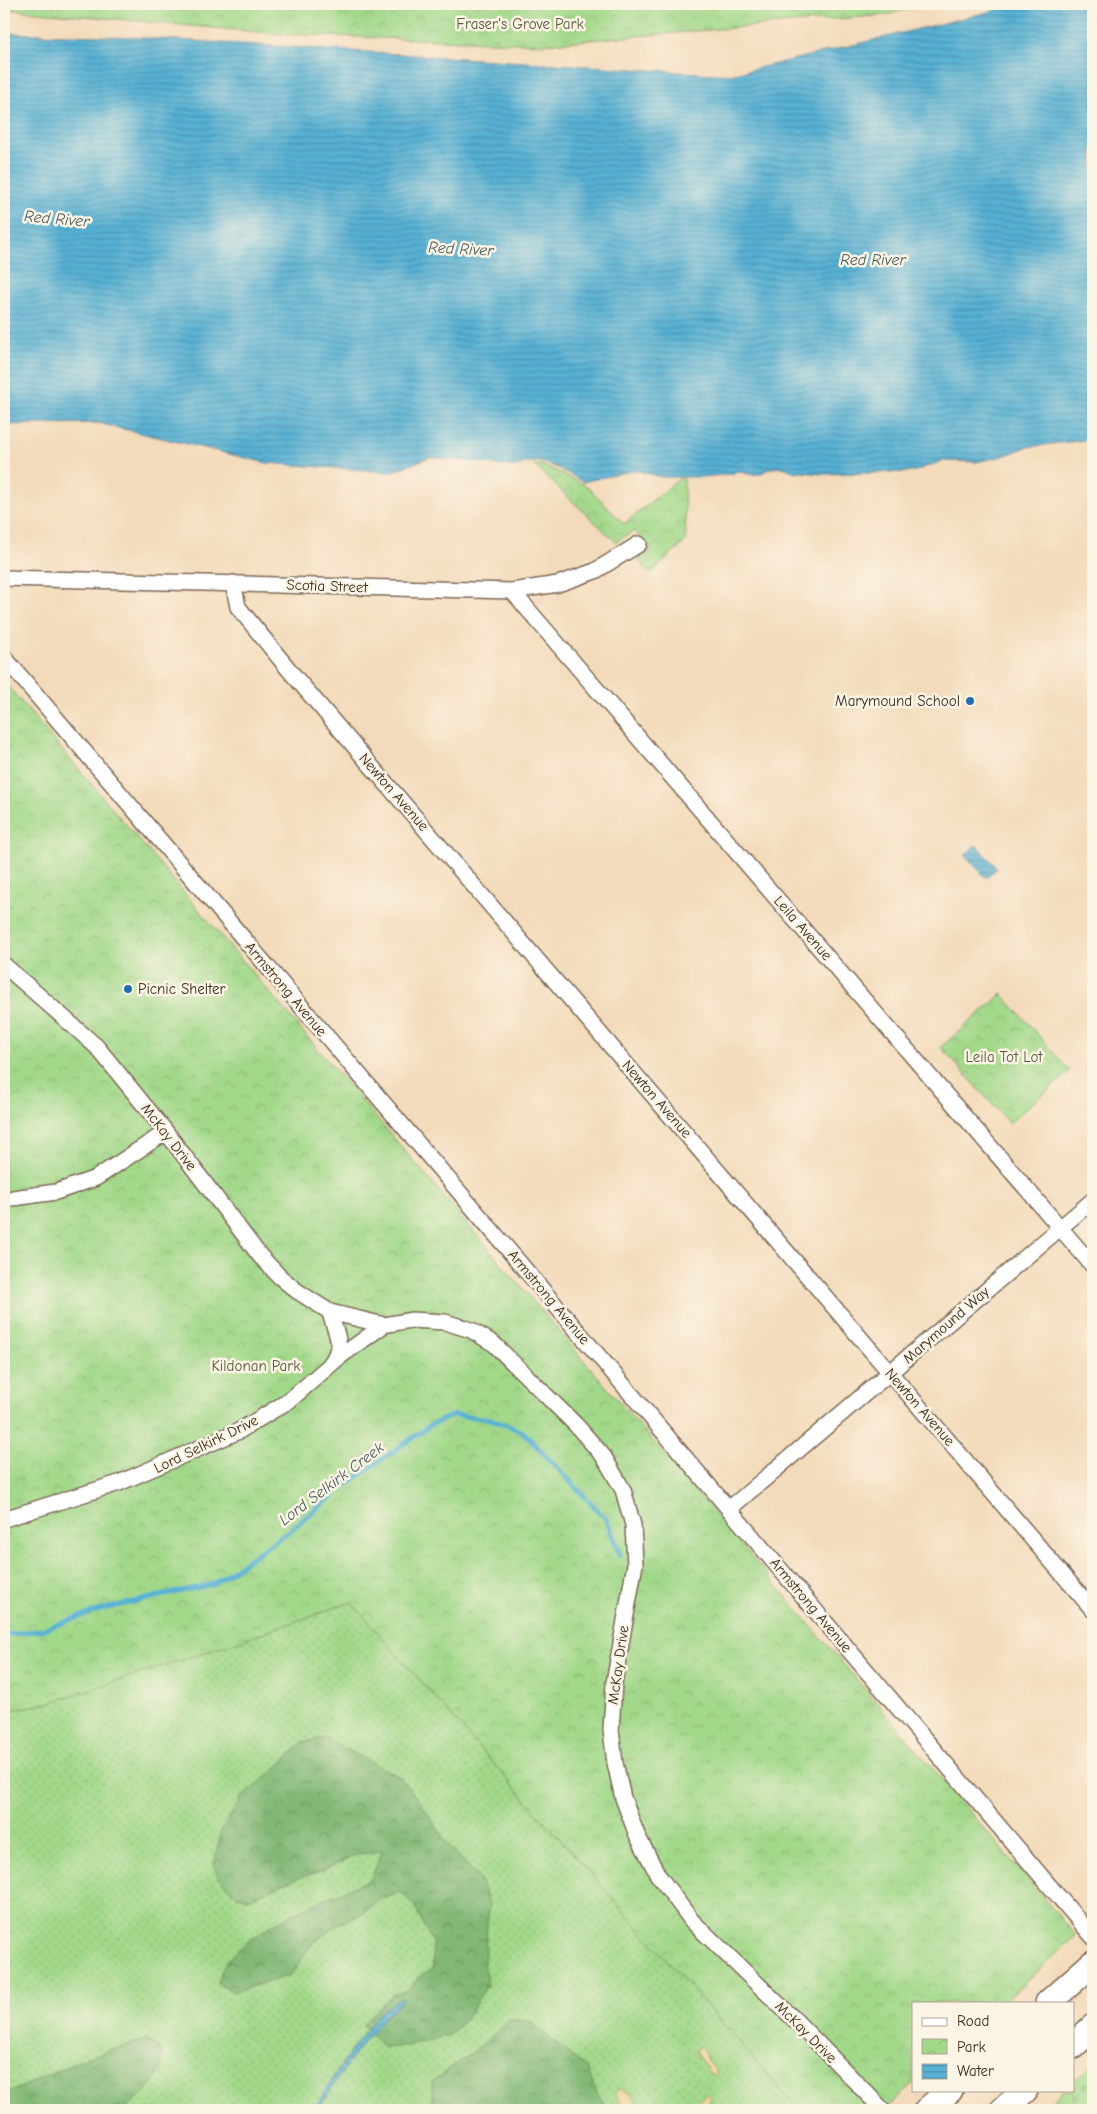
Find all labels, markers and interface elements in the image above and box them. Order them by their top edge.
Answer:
park label: Fraser's Grove Park [456,15,584,33]
water label: Red River [23,207,91,231]
water label: Red River [428,238,495,260]
water label: Red River [840,251,906,269]
street label: Scotia Street [286,576,369,596]
place label: Marymound School [835,692,960,710]
marker: Marymound School [964,695,976,707]
street label: Newton Avenue [355,749,433,835]
street label: Leila Avenue [770,892,836,964]
street label: Armstrong Avenue [241,938,331,1040]
place label: Picnic Shelter [138,980,225,998]
marker: Picnic Shelter [122,983,134,995]
park label: Leila Tot Lot [965,1048,1043,1066]
street label: Newton Avenue [618,1056,696,1142]
street label: McKay Drive [137,1100,201,1174]
street label: Armstrong Avenue [504,1246,594,1348]
street label: Marymound Way [899,1282,993,1367]
park label: Kildonan Park [211,1357,301,1375]
street label: Newton Avenue [881,1364,959,1450]
street label: Lord Selkirk Drive [151,1411,262,1477]
water label: Lord Selkirk Creek [276,1438,388,1529]
street label: Armstrong Avenue [766,1554,856,1656]
street label: McKay Drive [604,1624,633,1706]
street label: McKay Drive [771,1997,841,2067]
legend [912,2002,1074,2092]
text: Road [957,2012,989,2030]
text: Park [957,2038,986,2056]
text: Water [957,2062,994,2080]

